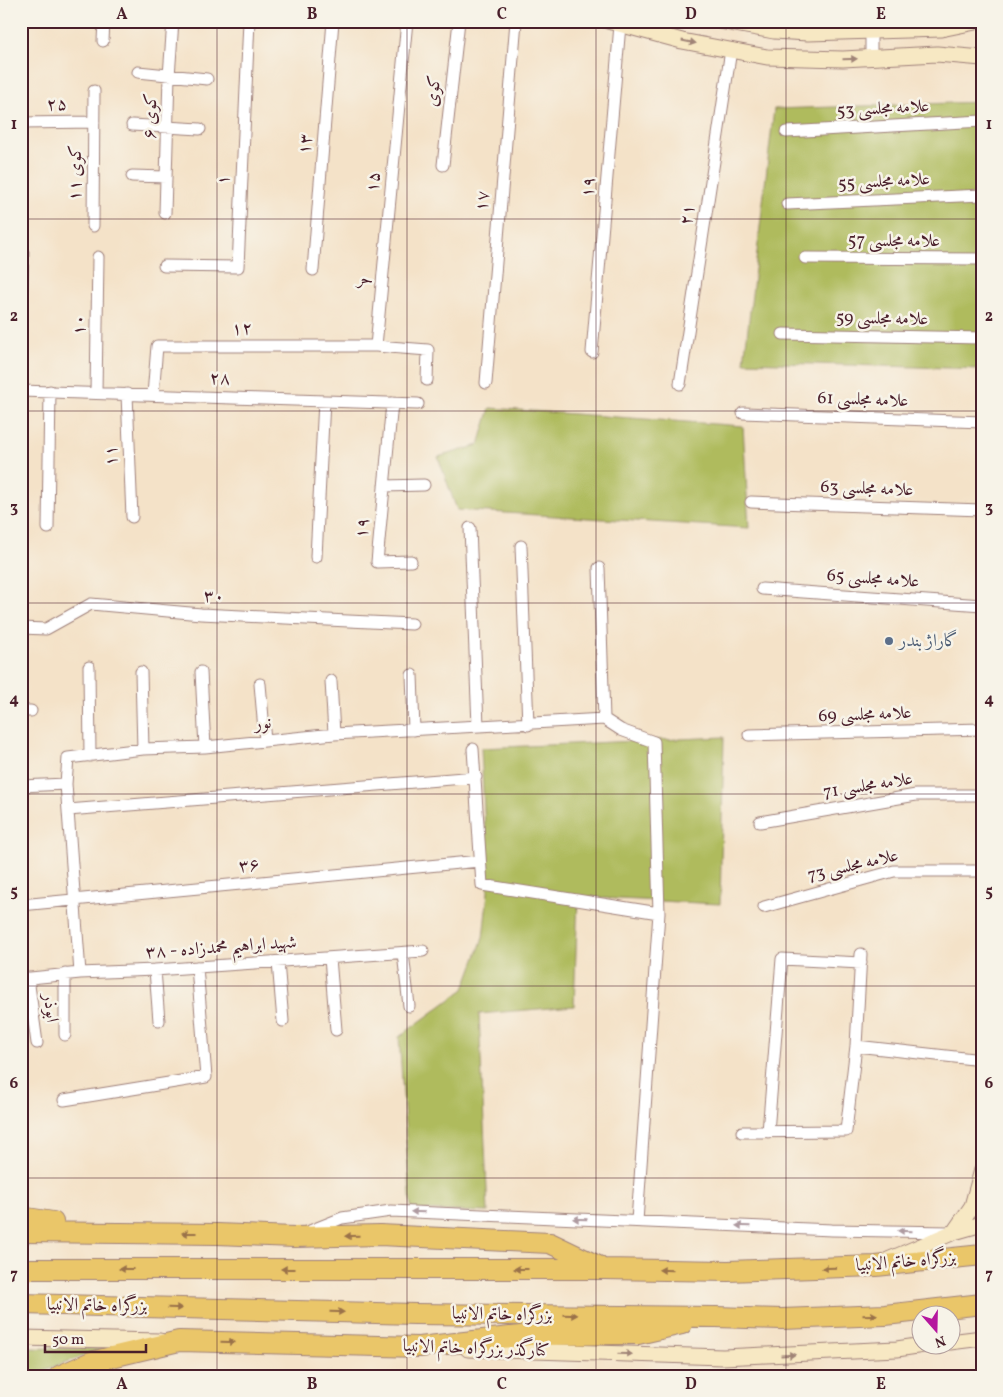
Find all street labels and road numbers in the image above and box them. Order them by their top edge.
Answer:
street label: کوی [420,74,448,108]
street label: ۲۵ [46,92,68,118]
street label: کوی ۶ [138,93,164,139]
street label: علامه مجلسی 53 [836,94,930,124]
street label: ۱۳ [293,132,319,156]
street label: کوی ۱۱ [63,145,89,201]
street label: علامه مجلسی 55 [837,167,931,197]
street label: ۱۵ [361,170,387,194]
street label: ۱ [211,174,237,186]
street label: ۱۹ [576,175,602,199]
street label: ۱۷ [470,189,496,213]
street label: ۲۱ [674,203,702,227]
street label: علامه مجلسی 57 [848,229,940,254]
street label: علامه مجلسی 59 [836,306,928,332]
street label: ۱۰ [67,314,93,336]
street label: ۱۲ [231,317,253,342]
street label: ۲۸ [209,366,231,392]
street label: علامه مجلسی 61 [817,386,909,414]
street label: ۱۱ [99,445,125,467]
street label: علامه مجلسی 63 [820,475,914,503]
street label: ۱۹ [350,516,376,540]
street label: علامه مجلسی 65 [826,563,920,595]
street label: ۳۰ [203,584,225,610]
street label: علامه مجلسی 69 [818,701,912,729]
street label: نور [251,711,273,738]
street label: علامه مجلسی 71 [821,767,915,805]
street label: علامه مجلسی 73 [805,843,901,889]
street label: ۳۶ [237,853,261,879]
street label: شهید ابراهیم محمدزاده - ۳۸ [144,930,298,970]
street label: ابوذر [36,990,64,1024]
street label: بزرگراه خاتم الانبیا [855,1244,957,1281]
street label: بزرگراه خاتم الانبیا [46,1292,148,1321]
street label: بزرگراه خاتم الانبیا [451,1301,553,1330]
street label: کنارگذر بزرگراه خاتم الانبیا [402,1332,550,1366]

